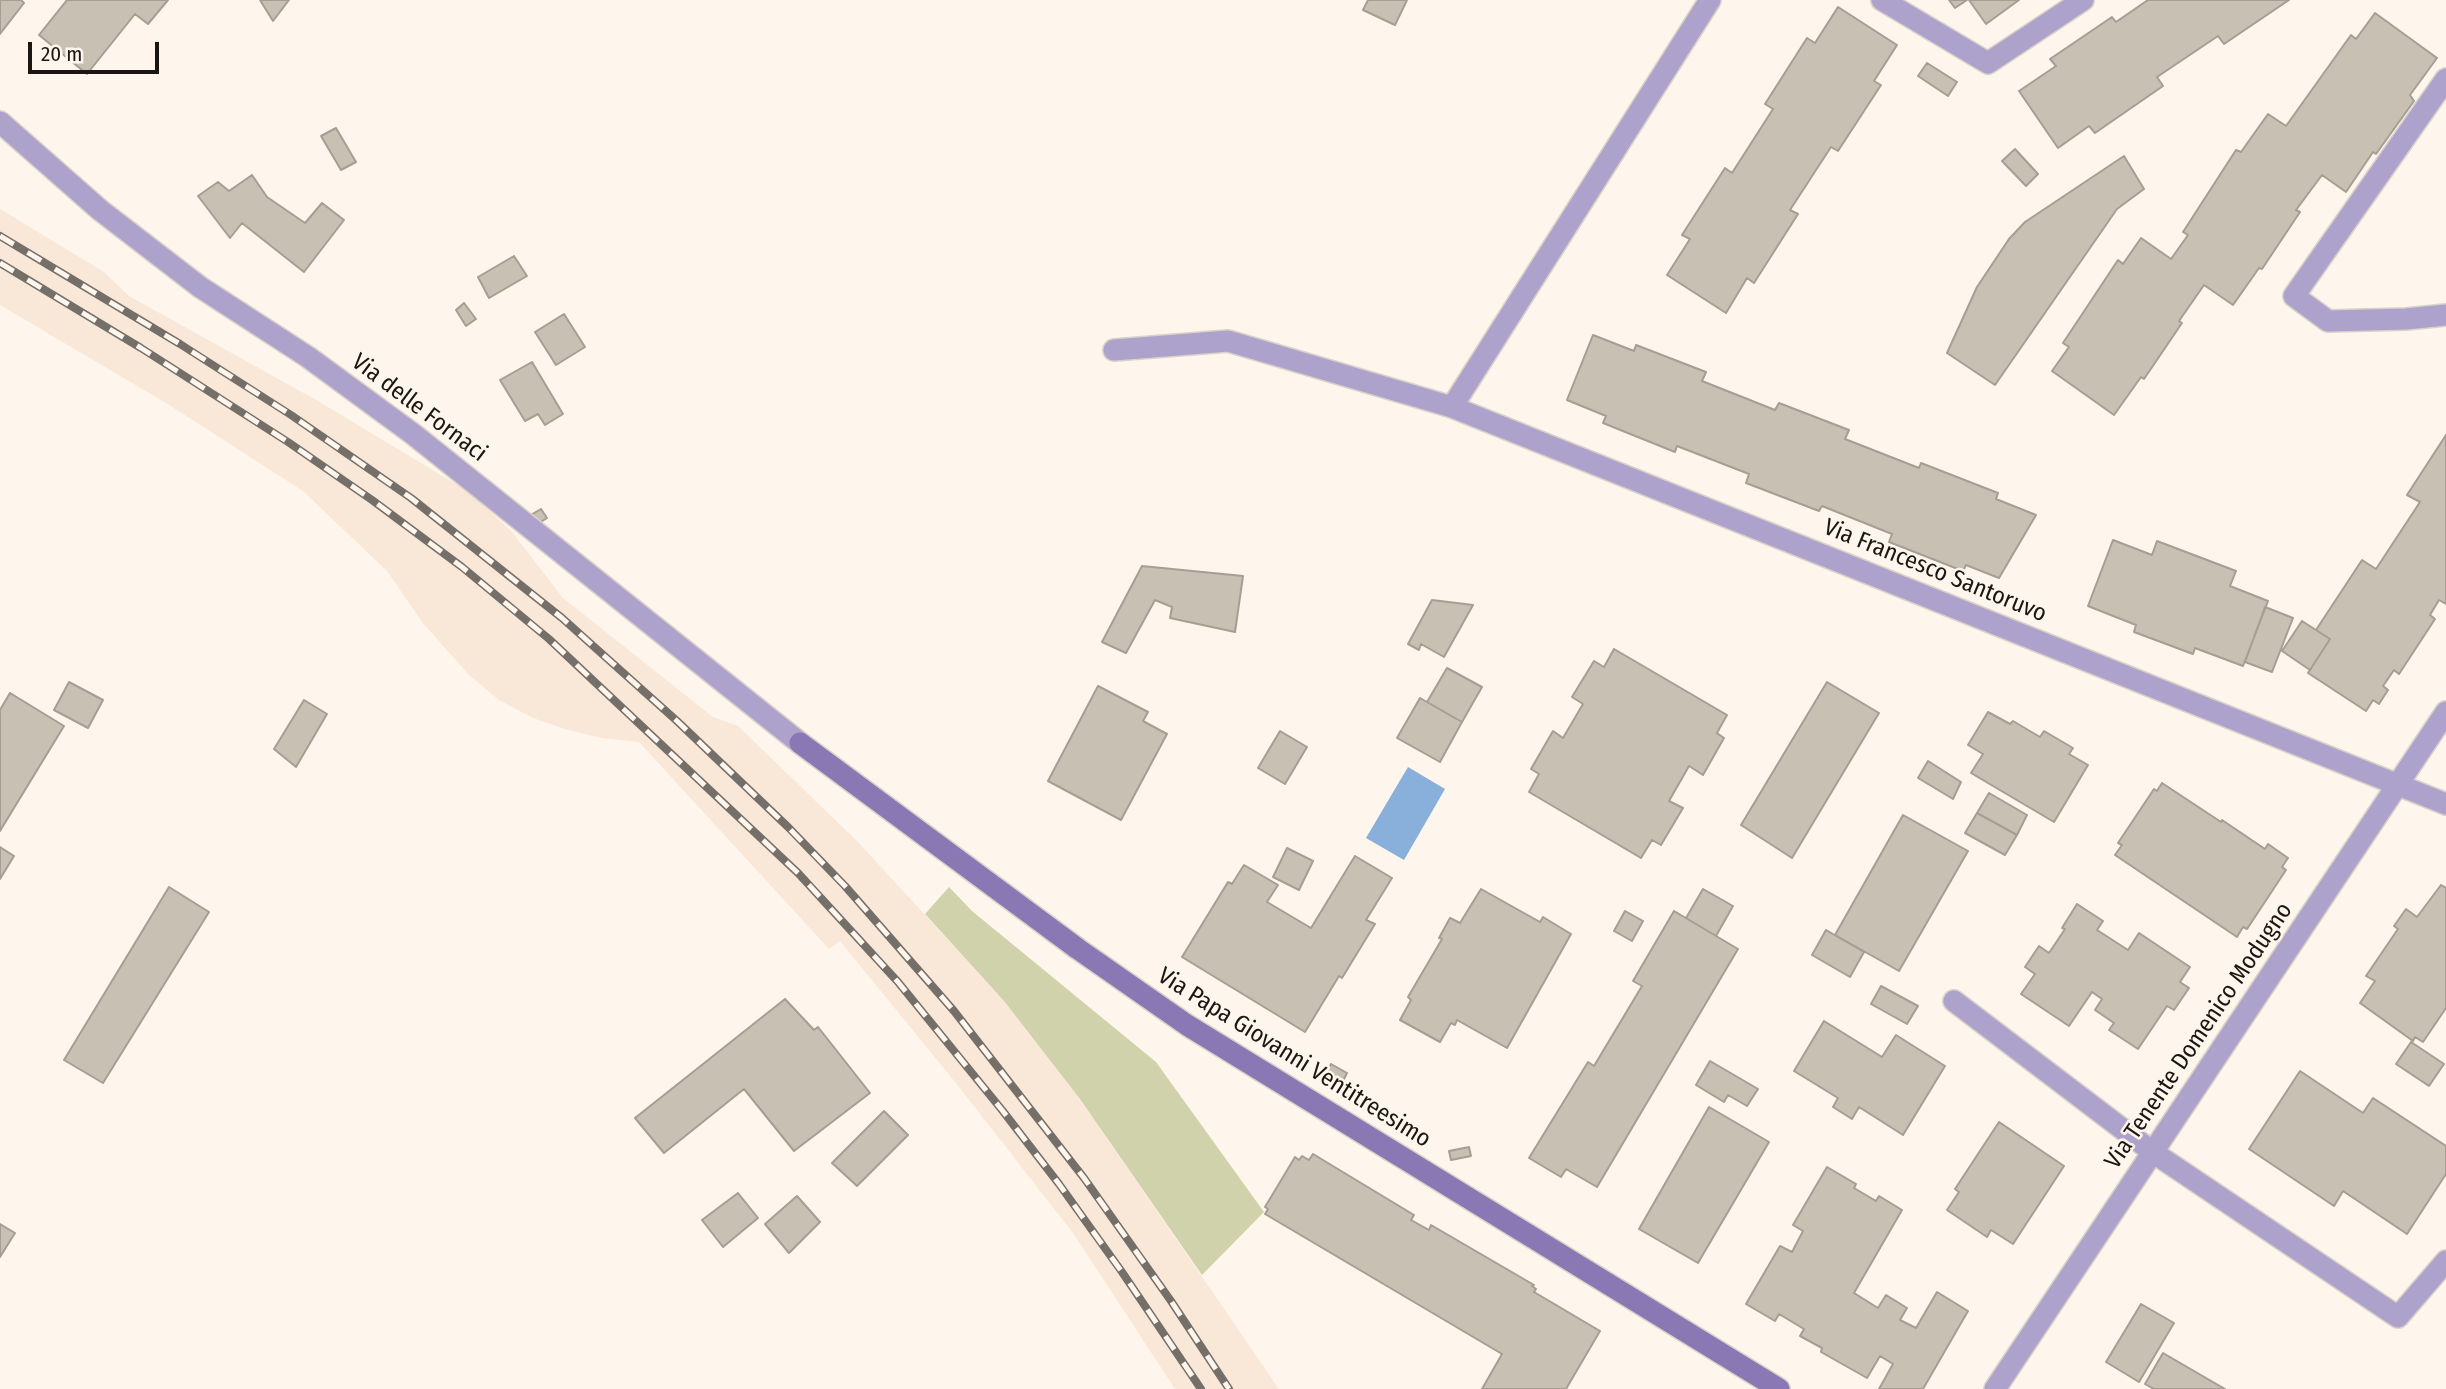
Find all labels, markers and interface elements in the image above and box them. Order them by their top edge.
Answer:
scale bar [32,28,163,72]
text: 20 m [41,41,82,67]
street label: Via delle Fornaci [346,348,492,468]
street label: Via Francesco Santoruvo [1819,513,2051,629]
street label: Via Tenente Domenico Modugno [2099,897,2299,1175]
street label: Via Papa Giovanni Ventitreesimo [1152,962,1436,1154]

